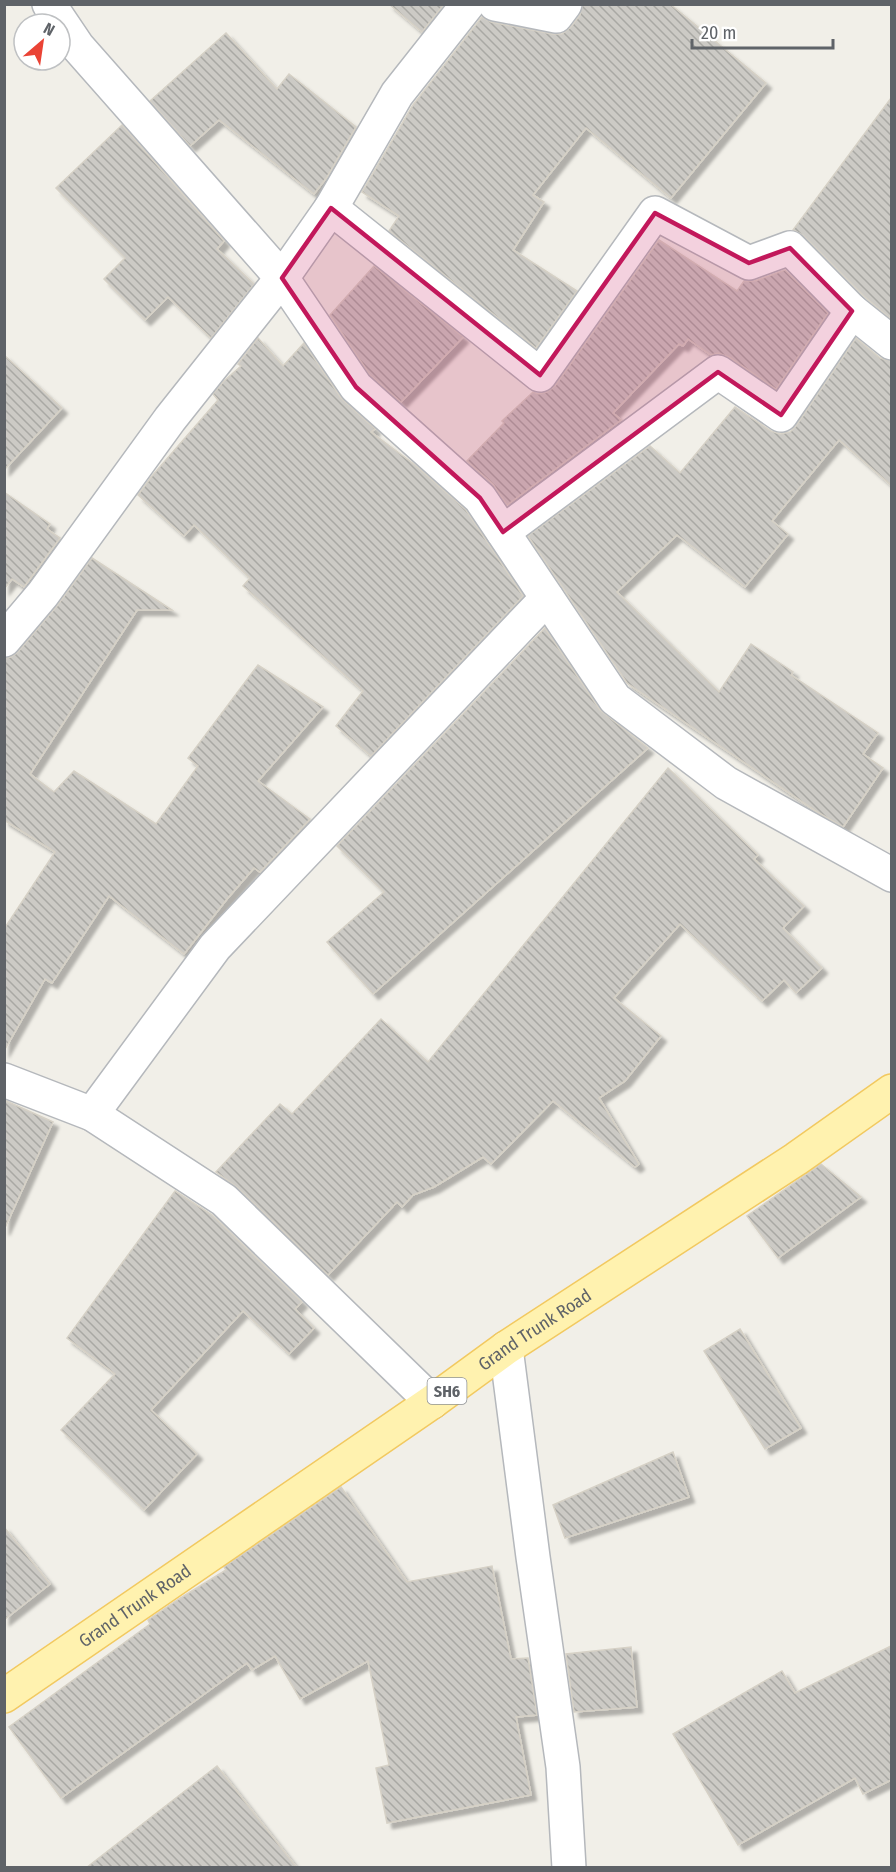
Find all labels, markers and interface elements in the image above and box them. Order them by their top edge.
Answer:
north arrow [12,12,72,72]
scale bar [692,12,833,50]
text: N [40,19,58,40]
text: 20 m [701,22,736,44]
street label: Grand Trunk Road [474,1284,596,1375]
road number: SH6 [428,1378,466,1404]
street label: Grand Trunk Road [75,1560,195,1652]

